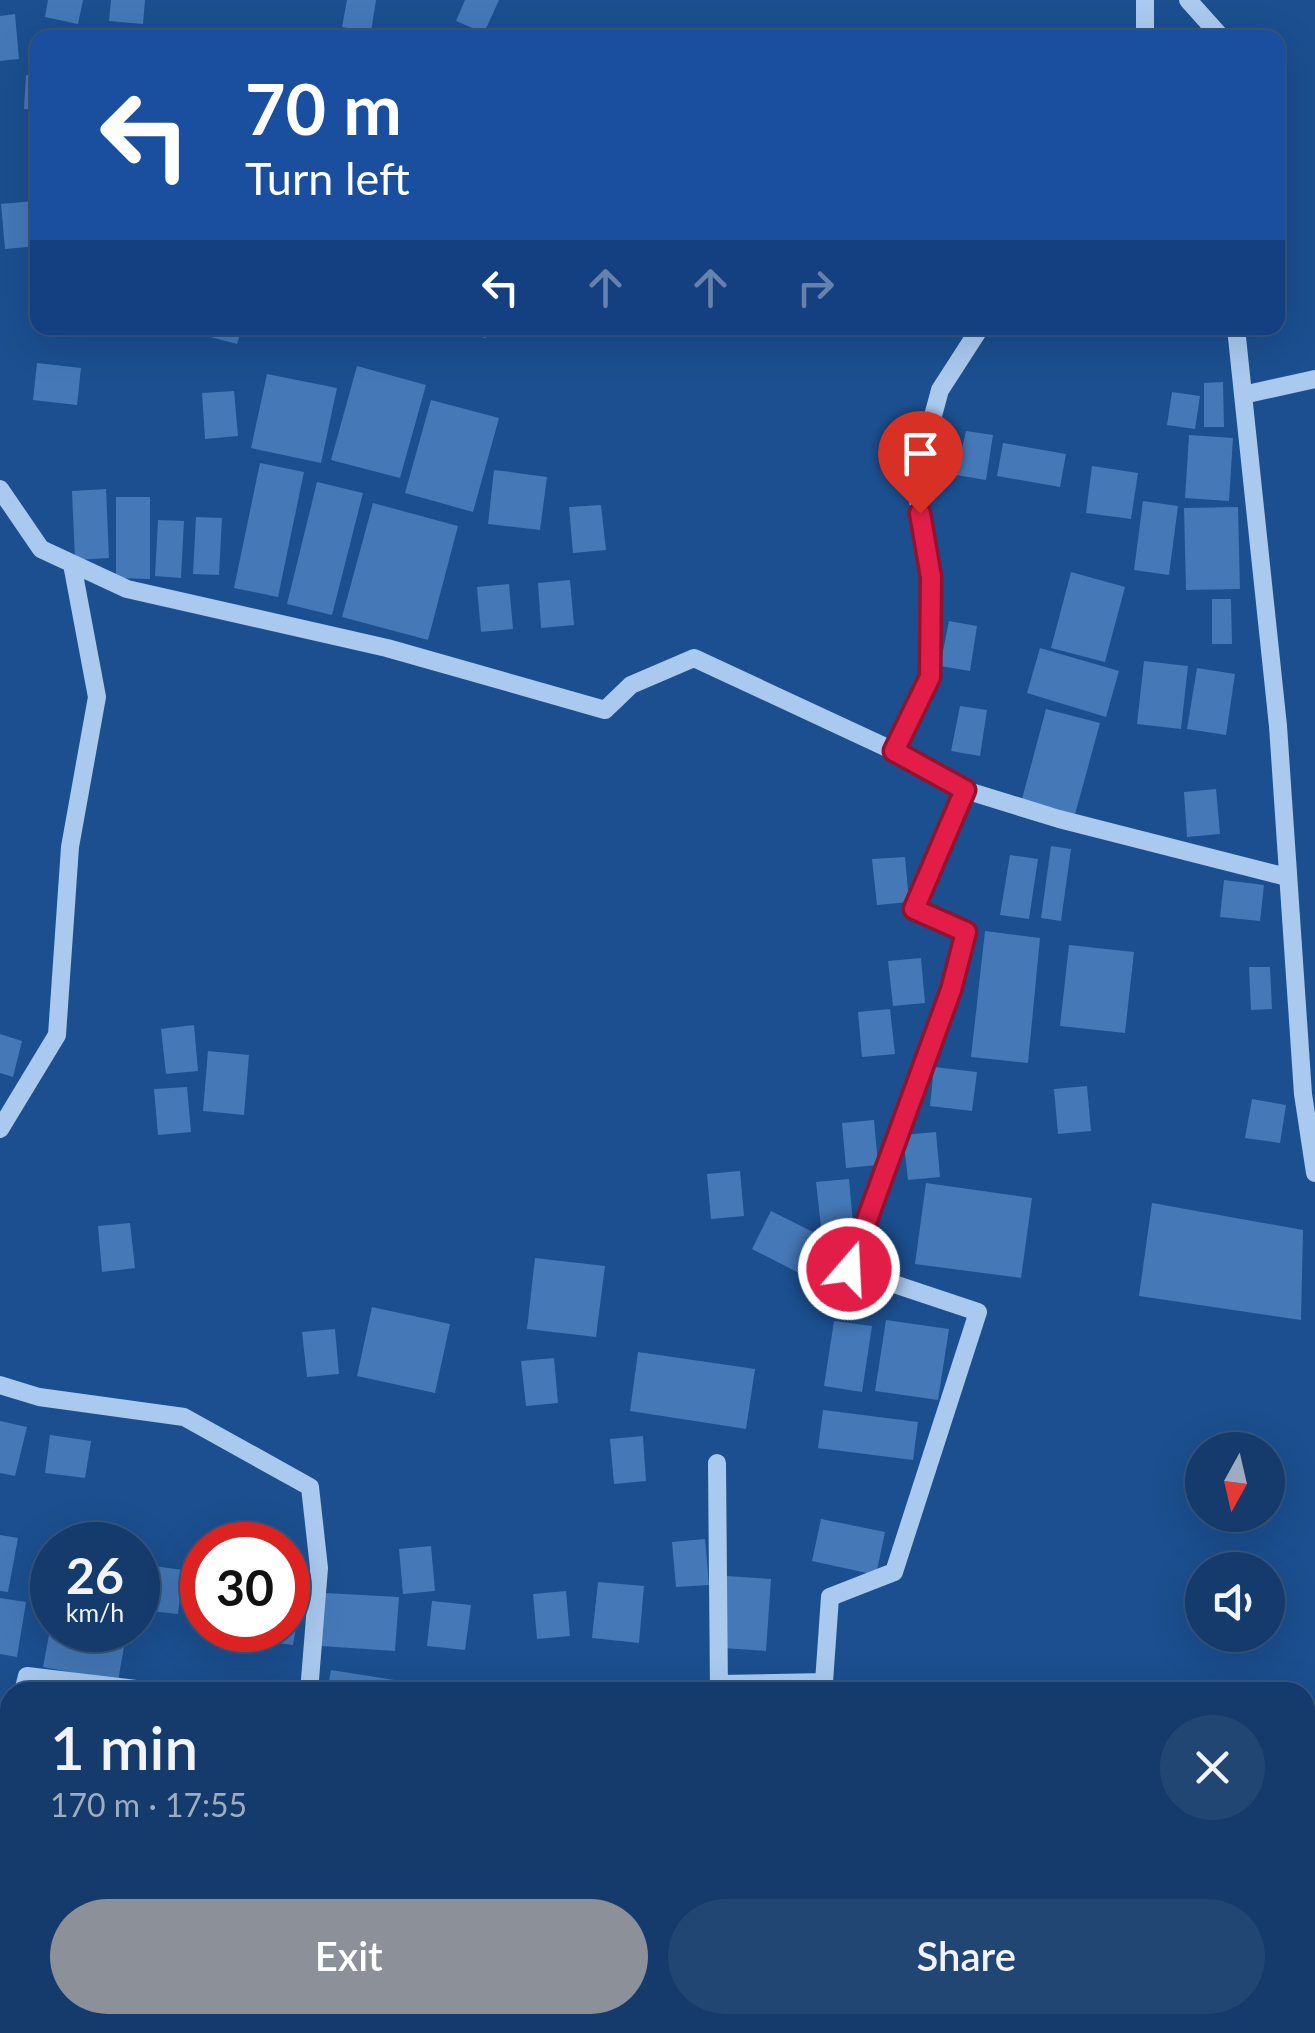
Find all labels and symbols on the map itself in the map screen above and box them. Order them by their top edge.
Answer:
pin [878,411,963,514]
position arrow [797,1217,901,1321]
north arrow [1185,1432,1285,1532]
speed limit sign: 30 [180,1522,310,1652]

